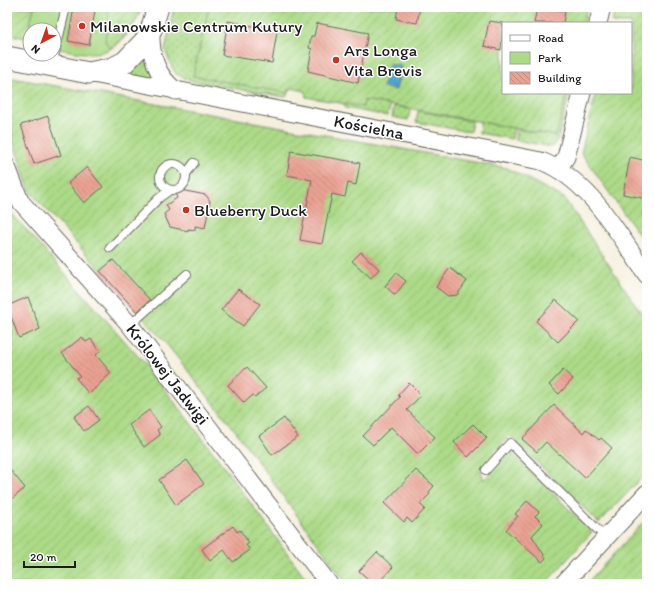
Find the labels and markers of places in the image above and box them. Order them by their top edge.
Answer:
place label: Milanowskie Centrum Kutury [90,16,302,36]
marker: Milanowskie Centrum Kutury [77,21,87,31]
place label: Ars Longa Vita Brevis [344,40,422,80]
marker: Ars Longa Vita Brevis [331,55,341,65]
place label: Blueberry Duck [194,200,307,220]
marker: Blueberry Duck [181,205,191,215]

